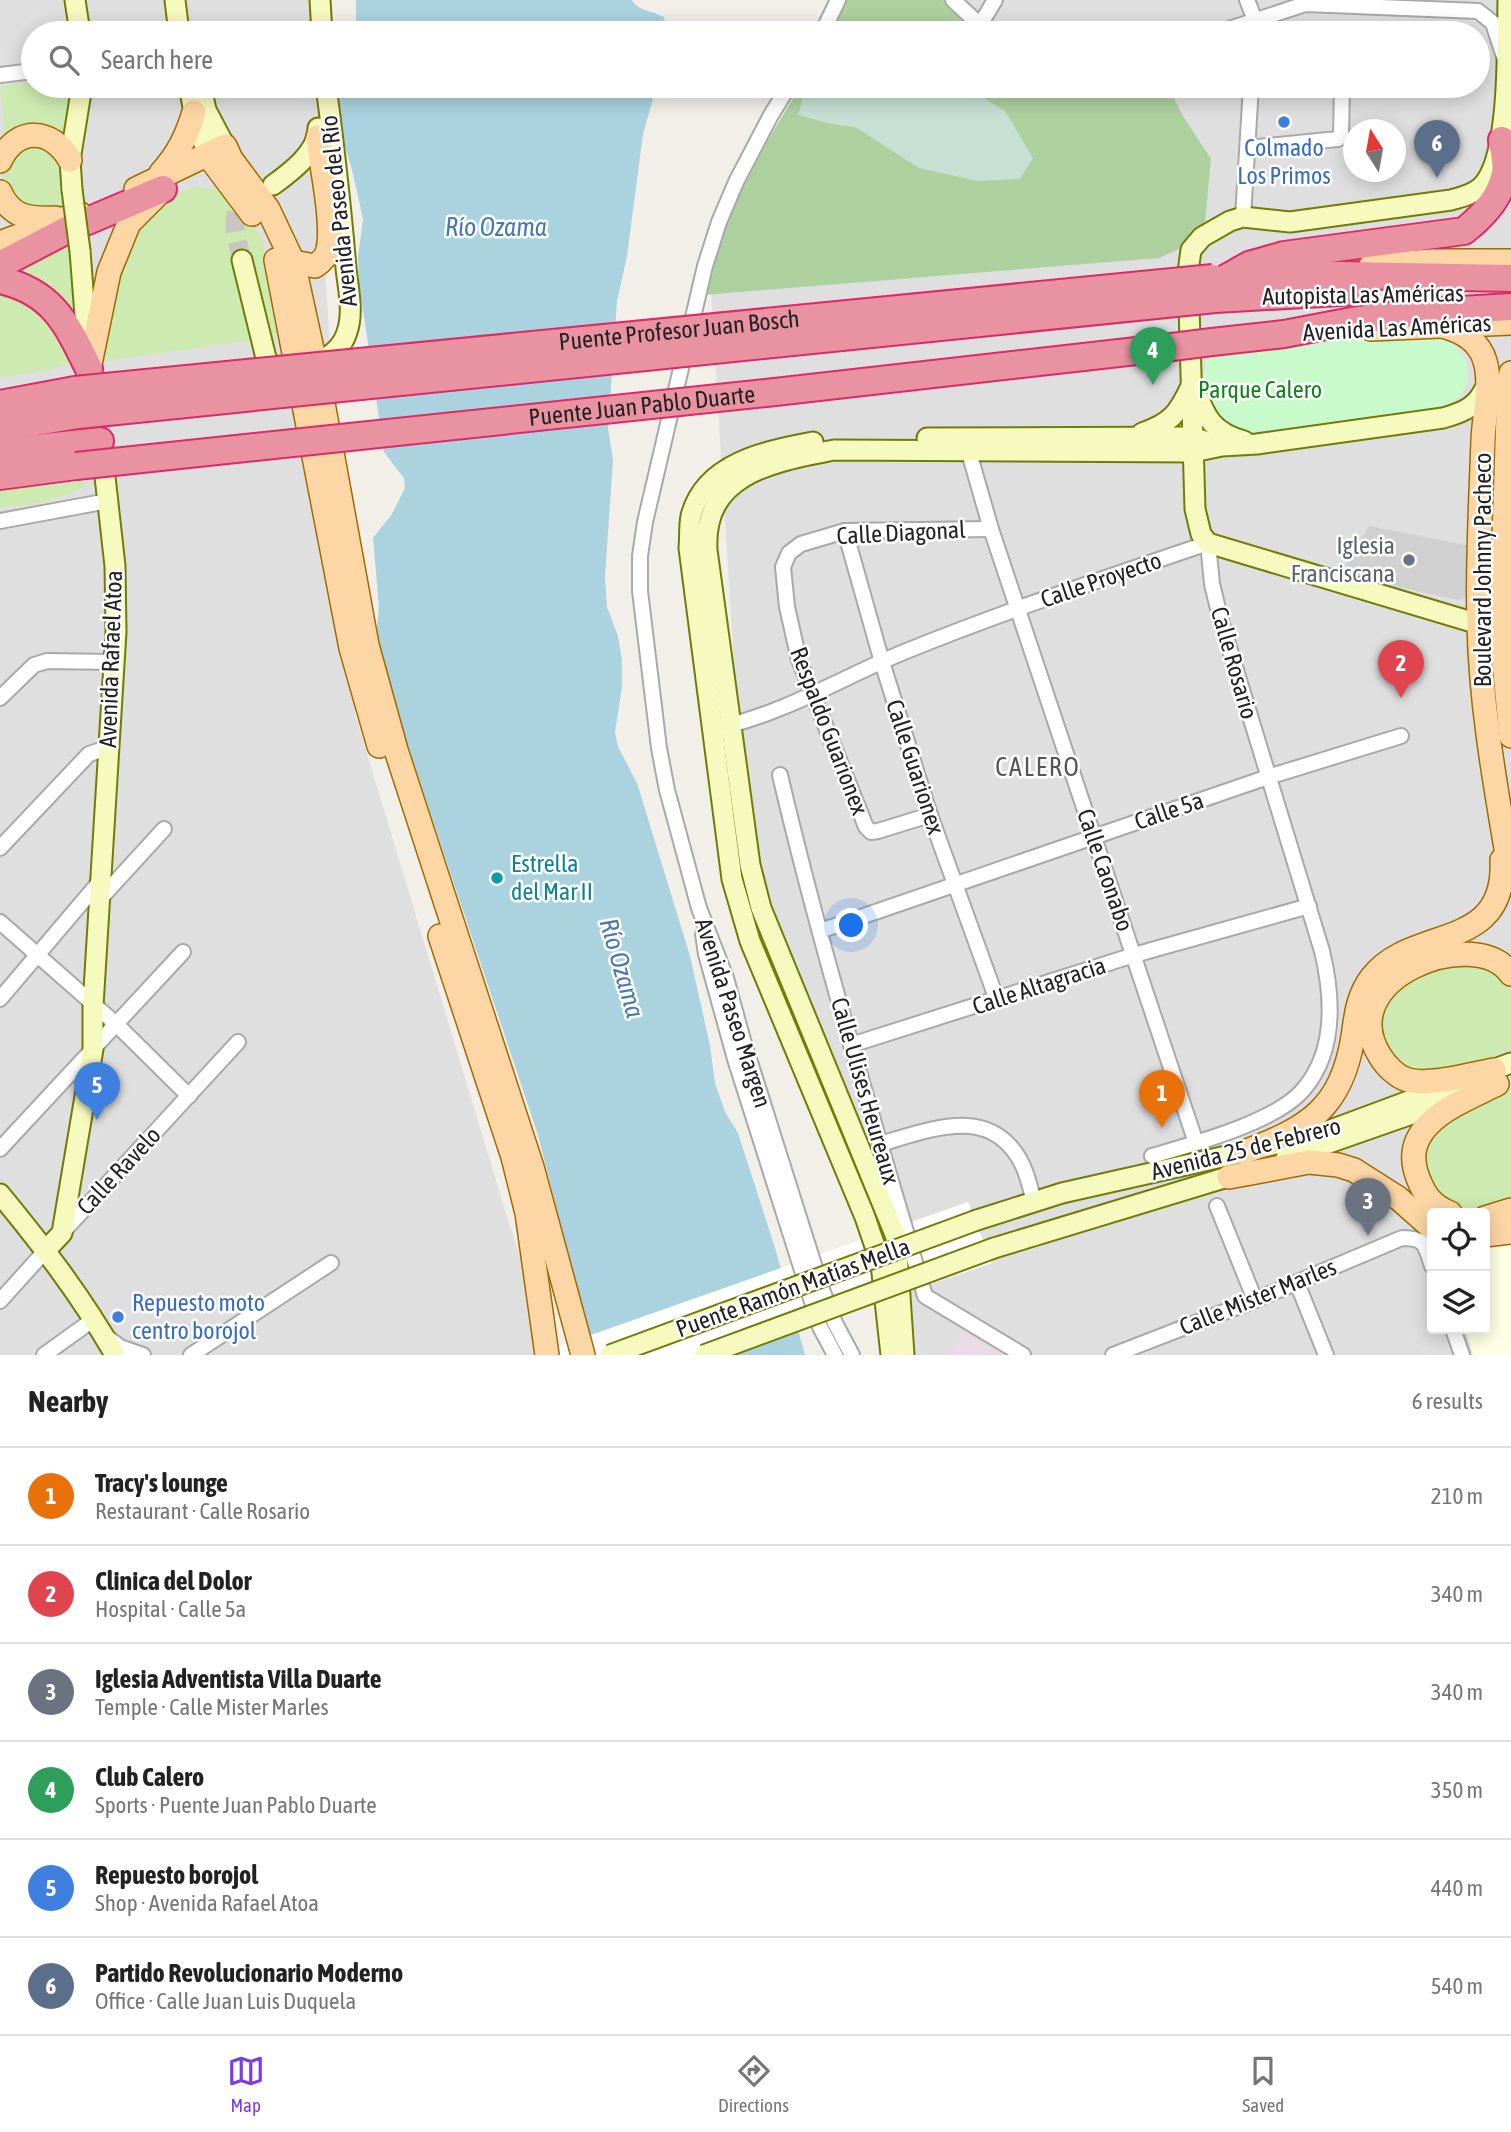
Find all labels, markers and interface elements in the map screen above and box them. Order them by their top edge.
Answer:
search box [21,21,1490,98]
icon: search [45,41,83,79]
text: Search here [101,45,213,75]
street label: Avenida Paseo del Río [315,114,362,308]
marker: Colmado Los Primos [1276,114,1292,130]
north arrow [1343,119,1406,182]
pin: 6 [1414,120,1460,178]
place label: Colmado Los Primos [1237,134,1331,189]
water label: Río Ozama [445,212,547,242]
street label: Autopista Las Américas [1262,279,1464,310]
street label: Puente Profesor Juan Bosch [557,305,801,355]
street label: Avenida Las Américas [1302,309,1492,346]
pin: 4 [1130,327,1176,385]
park label: Parque Calero [1198,376,1322,403]
street label: Puente Juan Pablo Duarte [527,380,756,431]
street label: Boulevard Johnny Pacheco [1469,453,1496,687]
street label: Calle Diagonal [836,516,967,549]
place label: Iglesia Franciscana [1291,532,1395,587]
street label: Calle Proyecto [1037,546,1165,613]
marker: Iglesia Franciscana [1401,552,1417,568]
street label: Avenida Rafael Atoa [94,570,127,748]
street label: Calle Rosario [1206,604,1263,722]
pin: 2 [1378,640,1424,698]
street label: Respaldo Guarionex [785,643,874,819]
street label: Calle Guarionex [881,696,950,838]
district label: CALERO [995,752,1081,782]
street label: Calle 5a [1131,786,1207,835]
street label: Calle Caonabo [1072,805,1139,934]
place label: Estrella del Mar II [511,850,593,905]
marker: Estrella del Mar II [489,870,505,886]
your location [834,908,868,942]
water label: Río Ozama [594,915,650,1021]
street label: Avenida Paseo Margen [690,915,777,1111]
street label: Calle Altagracia [969,951,1109,1020]
street label: Calle Ulises Heureaux [826,995,905,1187]
pin: 5 [74,1062,120,1120]
pin: 1 [1139,1070,1185,1128]
street label: Avenida 25 de Febrero [1148,1112,1344,1185]
street label: Calle Ravelo [71,1121,166,1220]
pin: 3 [1345,1178,1391,1236]
map controls [1427,1208,1490,1334]
button: locate [1427,1208,1490,1271]
street label: Puente Ramón Matías Mella [672,1233,913,1342]
street label: Calle Mister Marles [1176,1253,1340,1340]
button: layers [1427,1271,1490,1334]
place label: Repuesto moto centro borojol [132,1289,265,1344]
marker: Repuesto moto centro borojol [110,1309,126,1325]
text: Nearby [28,1384,108,1418]
text: 6 results [1412,1388,1483,1414]
text: Tracy's lounge [95,1468,228,1498]
text: 1 [46,1483,56,1509]
text: 210 m [1431,1483,1483,1509]
text: Restaurant · Calle Rosario [95,1498,310,1524]
text: Clinica del Dolor [95,1566,251,1596]
text: 2 [46,1581,56,1607]
text: 340 m [1431,1581,1483,1607]
text: Hospital · Calle 5a [95,1596,246,1622]
text: Iglesia Adventista Villa Duarte [95,1664,382,1694]
text: 3 [46,1679,56,1705]
text: 340 m [1431,1679,1483,1705]
text: Temple · Calle Mister Marles [95,1694,329,1720]
text: Club Calero [95,1762,204,1792]
text: 4 [46,1777,56,1803]
text: 350 m [1431,1777,1483,1803]
text: Sports · Puente Juan Pablo Duarte [95,1792,377,1818]
text: Repuesto borojol [95,1860,258,1890]
text: 5 [46,1875,56,1901]
text: 440 m [1431,1875,1483,1901]
text: Shop · Avenida Rafael Atoa [95,1890,319,1916]
text: Partido Revolucionario Moderno [95,1958,403,1988]
text: 6 [46,1973,56,1999]
text: 540 m [1431,1973,1483,1999]
text: Office · Calle Juan Luis Duquela [95,1988,356,2014]
tab: Map [227,2052,265,2116]
tab: Directions [718,2052,789,2116]
tab: Saved [1242,2052,1284,2116]

